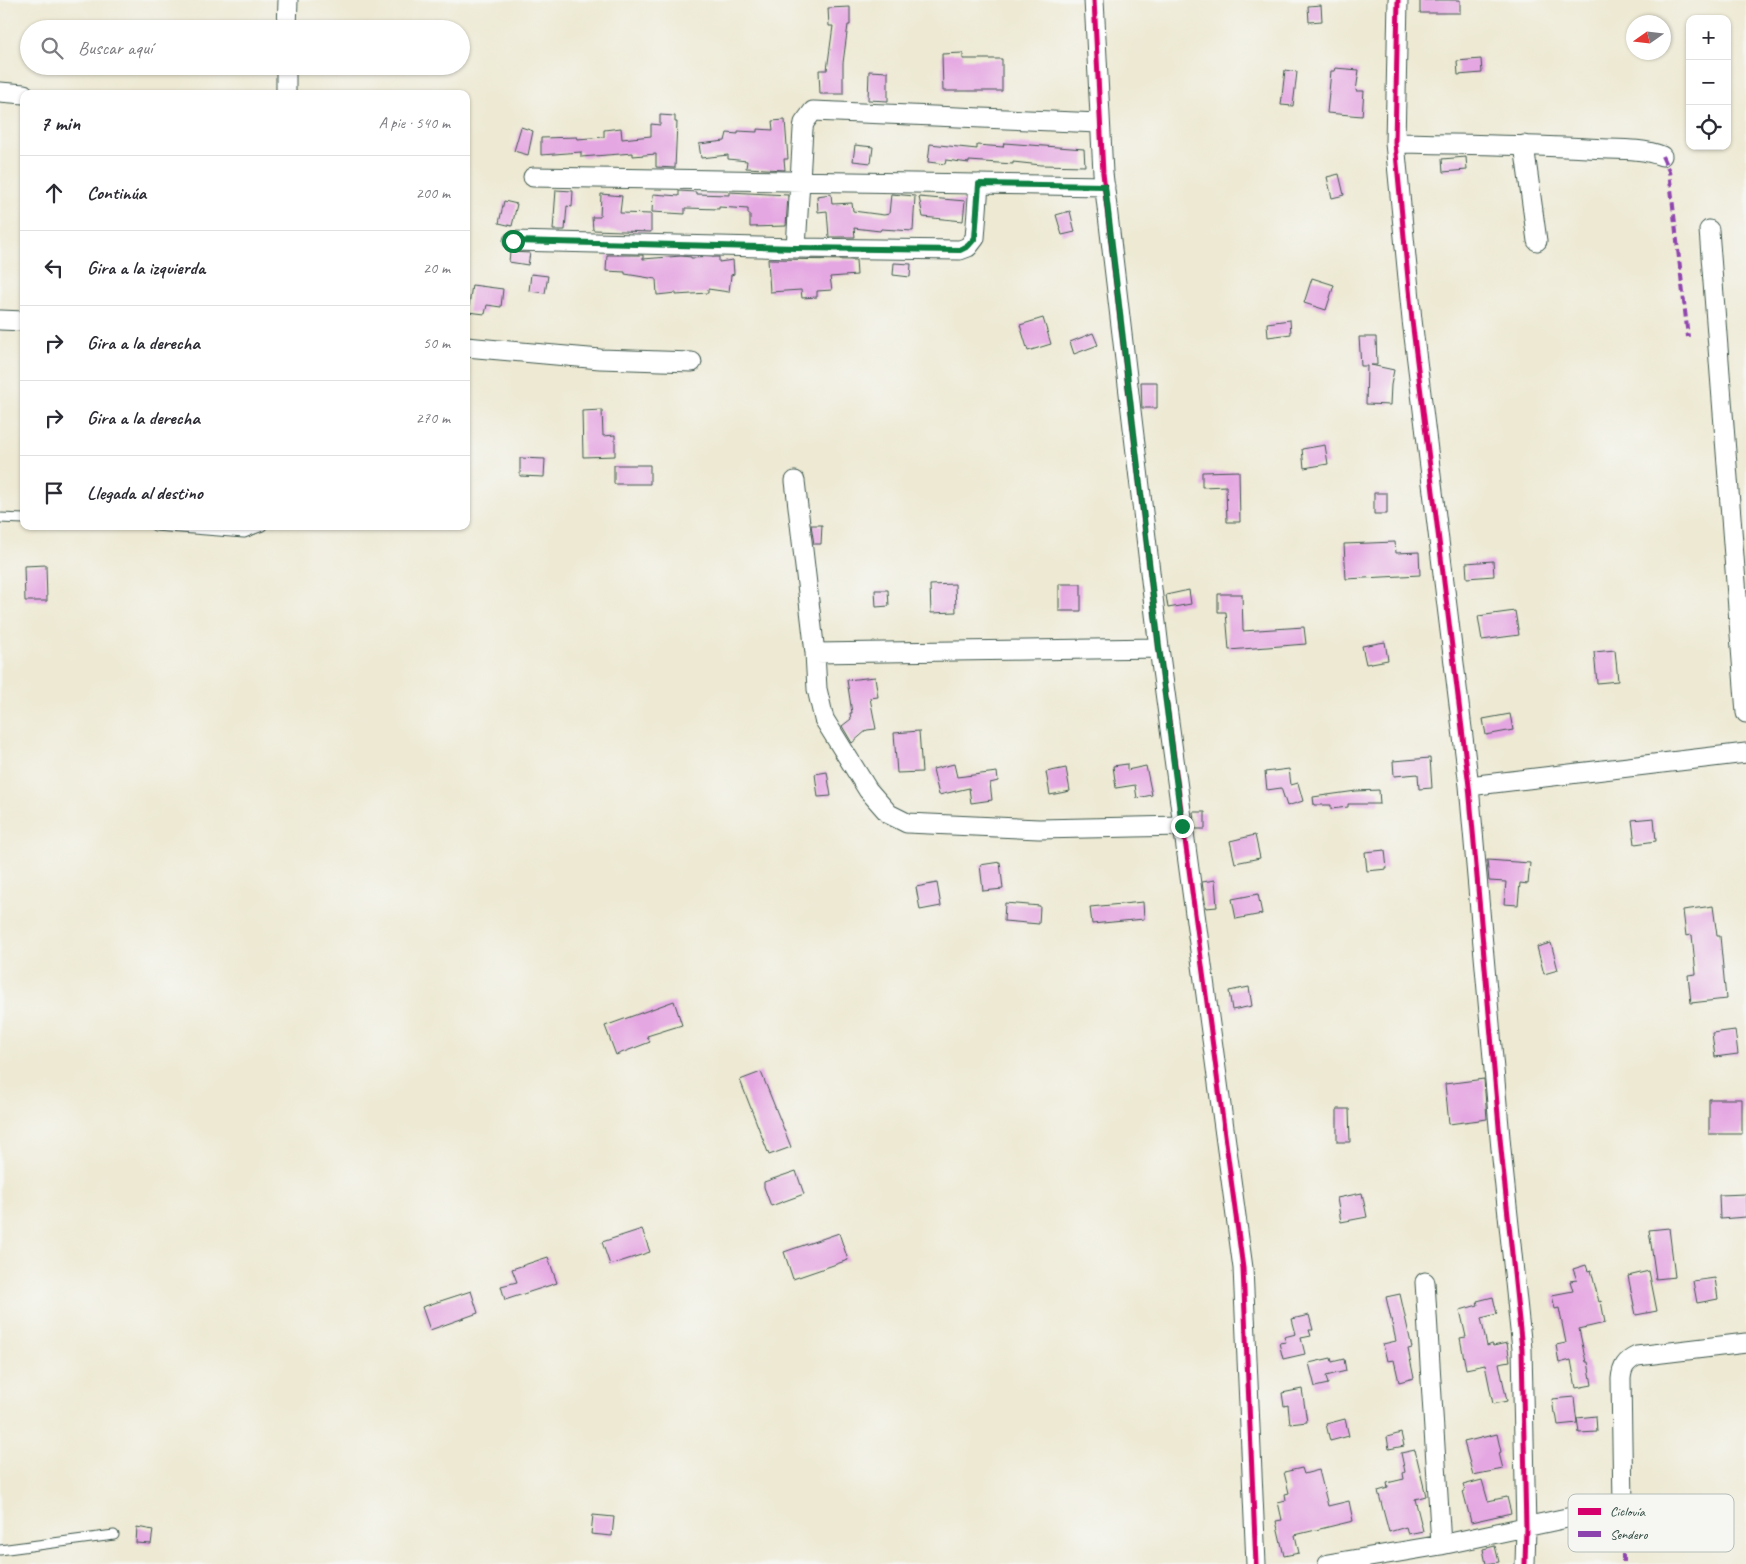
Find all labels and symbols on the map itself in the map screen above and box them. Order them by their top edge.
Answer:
north arrow [1626,15,1671,60]
route start [502,230,525,253]
route end [1171,815,1194,838]
legend [1568,1494,1734,1552]
text: Ciclovía [1610,1503,1646,1520]
text: Sendero [1610,1526,1648,1543]

